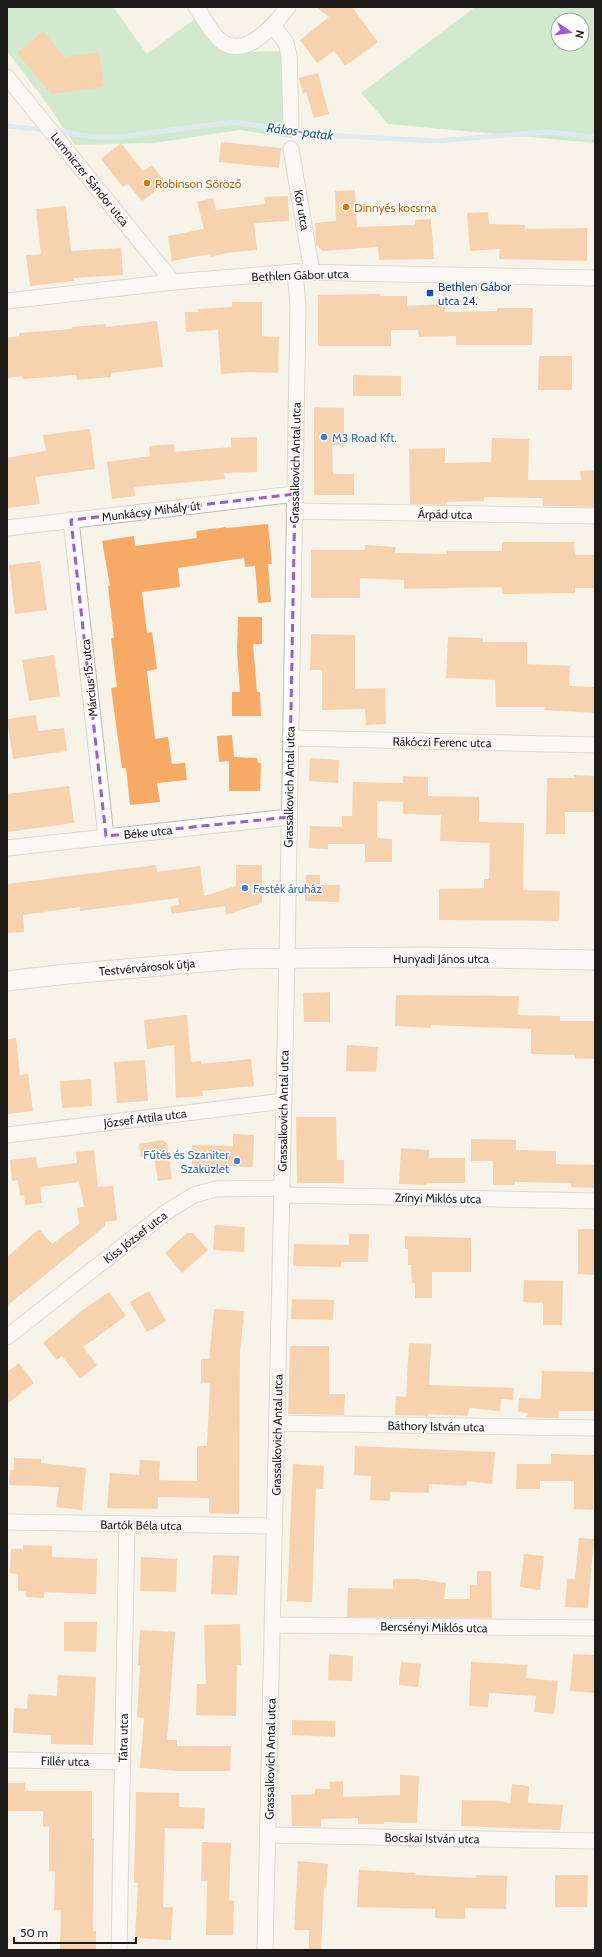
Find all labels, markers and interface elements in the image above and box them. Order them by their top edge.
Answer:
north arrow [550,12,590,52]
text: N [572,29,587,40]
water label: Rákos-patak [266,119,335,143]
street label: Lumniczer Sándor utca [48,129,133,229]
place label: Robinson Söröző [155,176,242,191]
marker: Robinson Söröző [142,178,152,188]
street label: Kör utca [291,189,313,232]
place label: Dinnyés kocsma [354,200,437,215]
marker: Dinnyés kocsma [341,202,351,212]
street label: Bethlen Gábor utca [251,266,349,284]
place label: Bethlen Gábor utca 24. [438,279,511,308]
marker: Bethlen Gábor utca 24. [425,288,435,298]
street label: Grassalkovich Antal utca [286,402,304,524]
place label: M3 Road Kft. [332,430,397,445]
marker: M3 Road Kft. [319,432,329,442]
street label: Munkácsy Mihály út [101,498,201,524]
street label: Árpád utca [418,506,473,522]
street label: Március 15. utca [77,638,101,718]
street label: Grassalkovich Antal utca [280,726,298,848]
street label: Rákóczi Ferenc utca [392,734,492,750]
street label: Béke utca [123,822,173,842]
place label: Festék áruház [253,881,322,896]
marker: Festék áruház [240,883,250,893]
street label: Hunyadi János utca [393,951,489,966]
street label: Testvérvárosok útja [98,955,196,979]
street label: Grassalkovich Antal utca [274,1050,292,1172]
street label: József Attila utca [102,1105,187,1131]
place label: Fűtés és Szaniter Szaküzlet [143,1147,229,1176]
marker: Fűtés és Szaniter Szaküzlet [232,1156,242,1166]
street label: Zrínyi Miklós utca [395,1190,482,1206]
street label: Kiss József utca [100,1207,170,1266]
street label: Grassalkovich Antal utca [268,1374,286,1496]
street label: Báthory István utca [387,1418,485,1434]
street label: Bartók Béla utca [100,1517,182,1533]
street label: Bercsényi Miklós utca [380,1619,488,1635]
street label: Grassalkovich Antal utca [261,1698,279,1820]
street label: Tátra utca [115,1713,131,1763]
street label: Fillér utca [41,1753,90,1769]
street label: Bocskai István utca [384,1830,480,1846]
scale bar [14,1919,136,1945]
text: 50 m [20,1925,48,1940]

